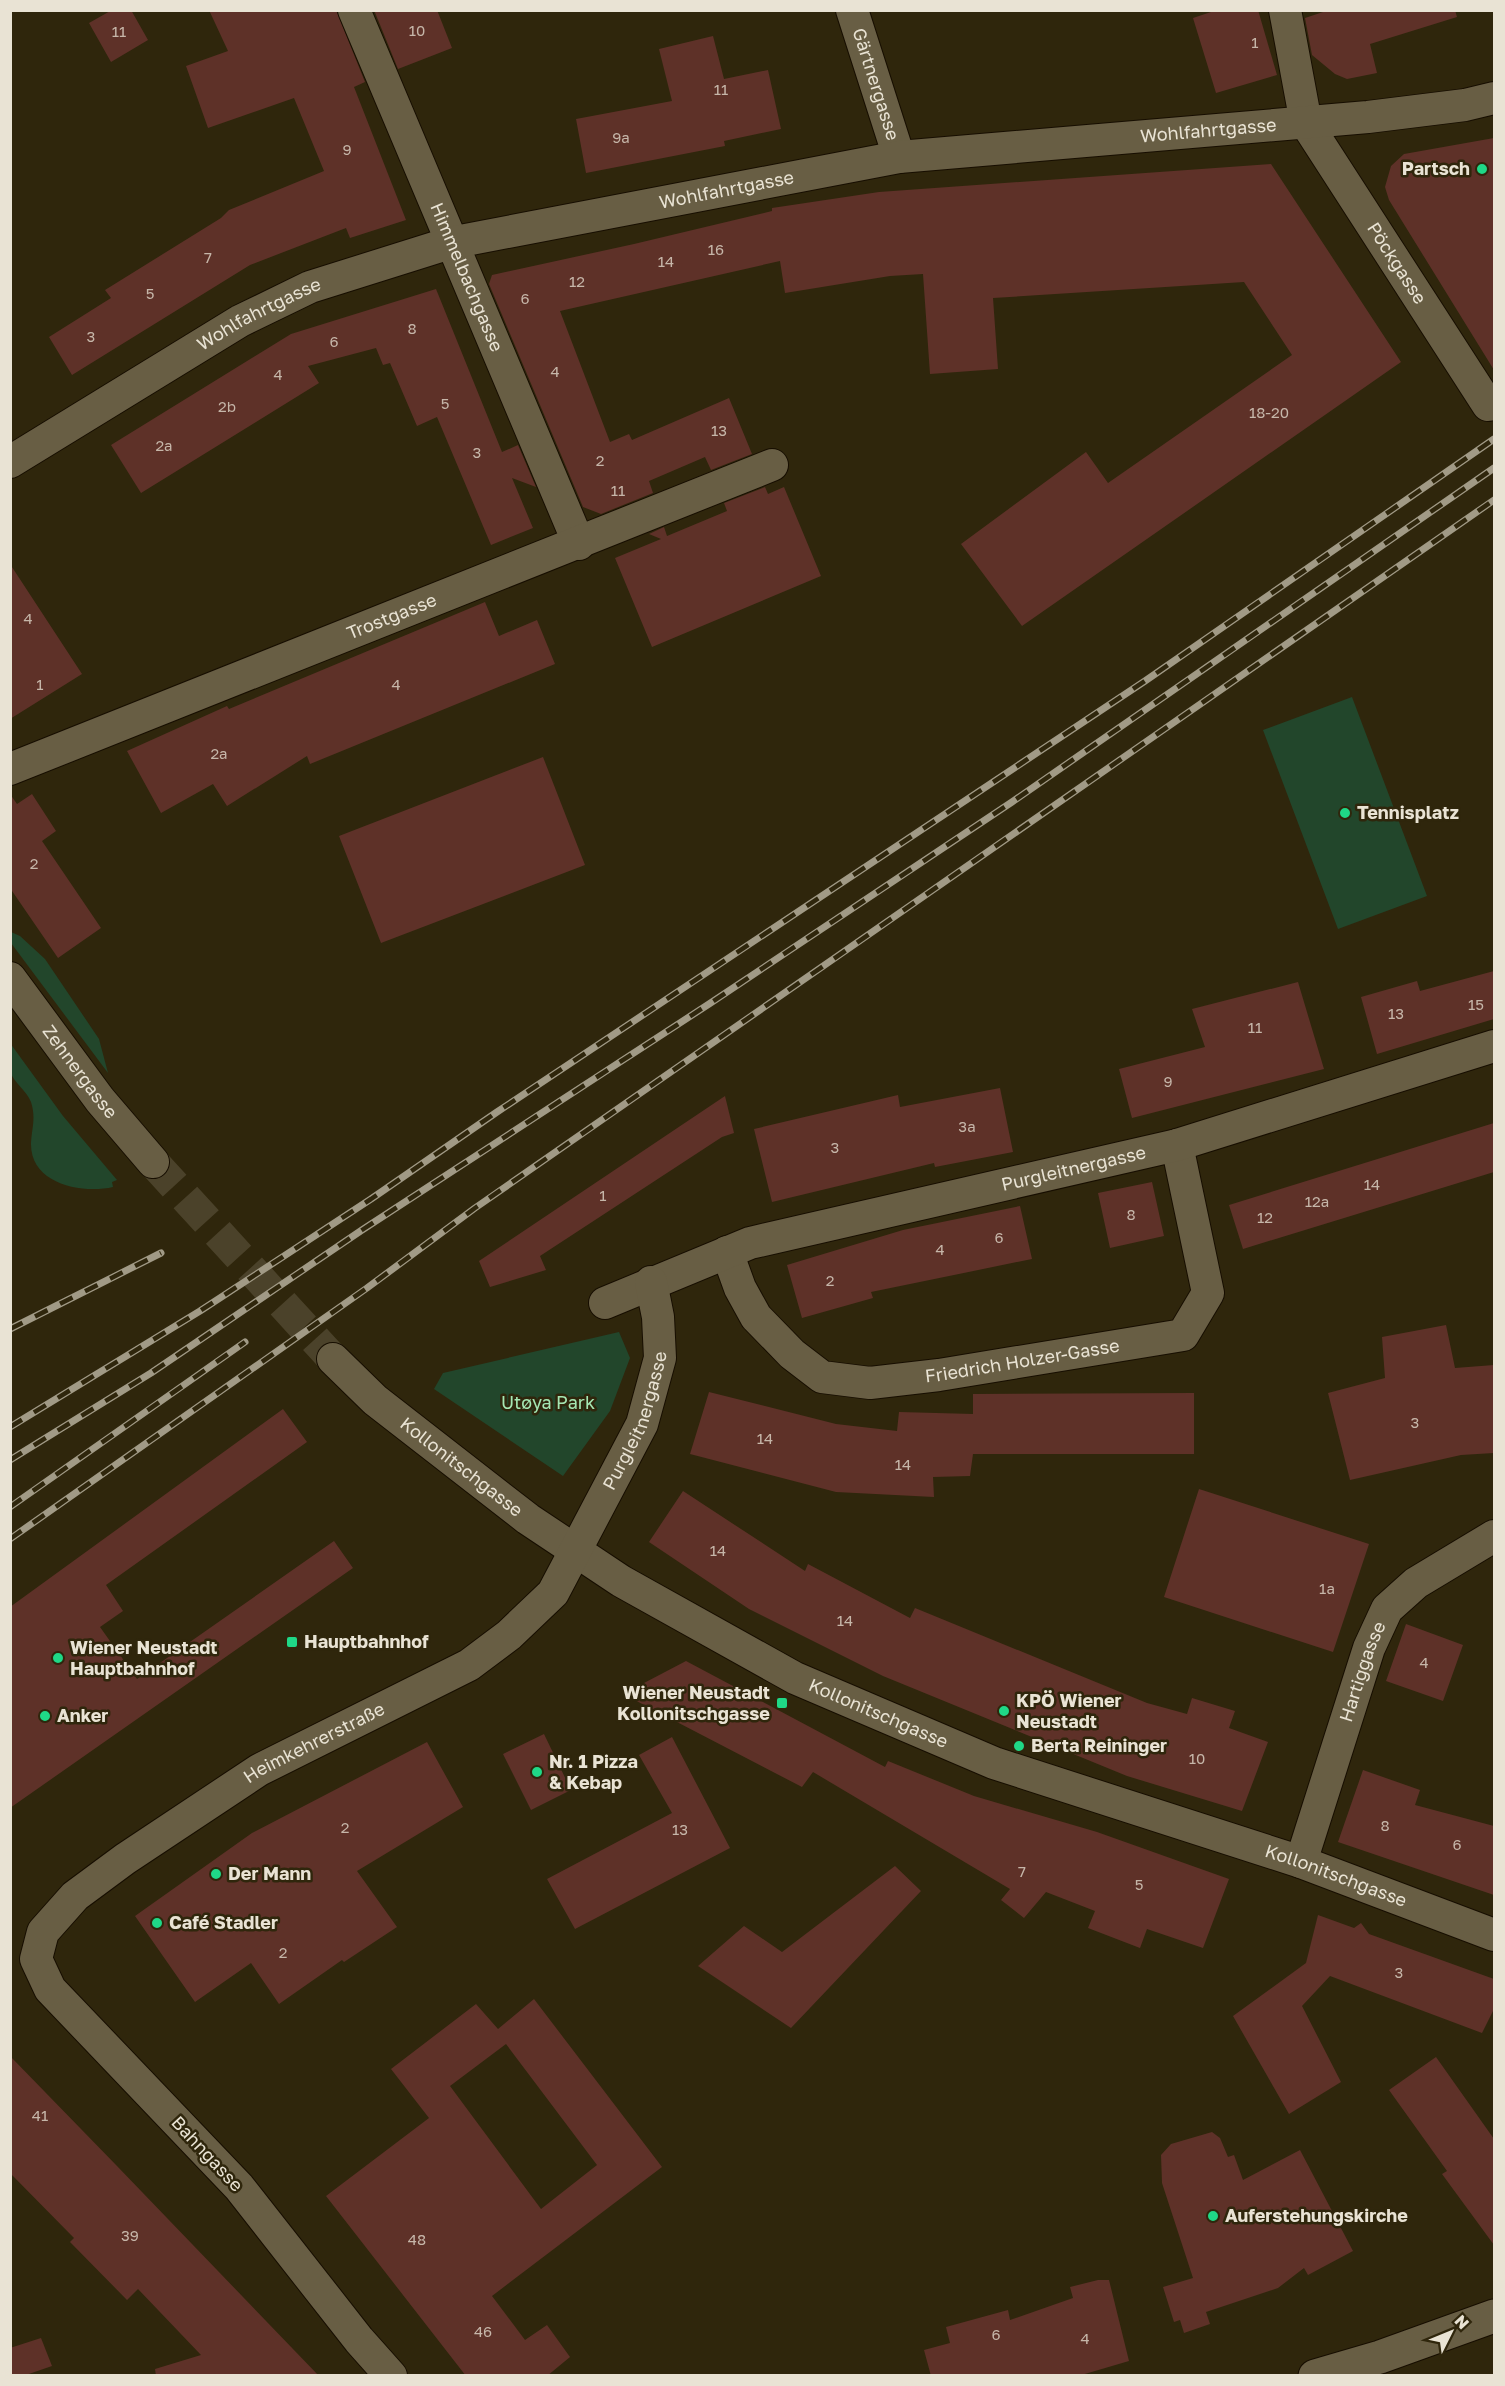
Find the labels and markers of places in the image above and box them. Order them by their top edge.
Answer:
place label: Partsch [1402,157,1470,179]
marker: Partsch [1475,162,1489,176]
place label: Tennisplatz [1357,801,1459,823]
marker: Tennisplatz [1338,806,1352,820]
place label: Hauptbahnhof [304,1630,429,1652]
marker: Hauptbahnhof [285,1635,299,1649]
place label: Wiener Neustadt Hauptbahnhof [70,1636,218,1679]
marker: Wiener Neustadt Hauptbahnhof [51,1651,65,1665]
place label: Wiener Neustadt Kollonitschgasse [617,1681,770,1724]
place label: KPÖ Wiener Neustadt [1016,1689,1122,1732]
marker: Wiener Neustadt Kollonitschgasse [775,1696,789,1710]
place label: Anker [57,1704,108,1726]
marker: KPÖ Wiener Neustadt [997,1704,1011,1718]
marker: Anker [38,1709,52,1723]
place label: Berta Reininger [1031,1734,1167,1756]
marker: Berta Reininger [1012,1739,1026,1753]
place label: Nr. 1 Pizza & Kebap [549,1750,638,1793]
marker: Nr. 1 Pizza & Kebap [530,1765,544,1779]
place label: Der Mann [228,1862,311,1884]
marker: Der Mann [209,1867,223,1881]
place label: Café Stadler [169,1911,278,1933]
marker: Café Stadler [150,1916,164,1930]
place label: Auferstehungskirche [1225,2204,1408,2226]
marker: Auferstehungskirche [1206,2209,1220,2223]

